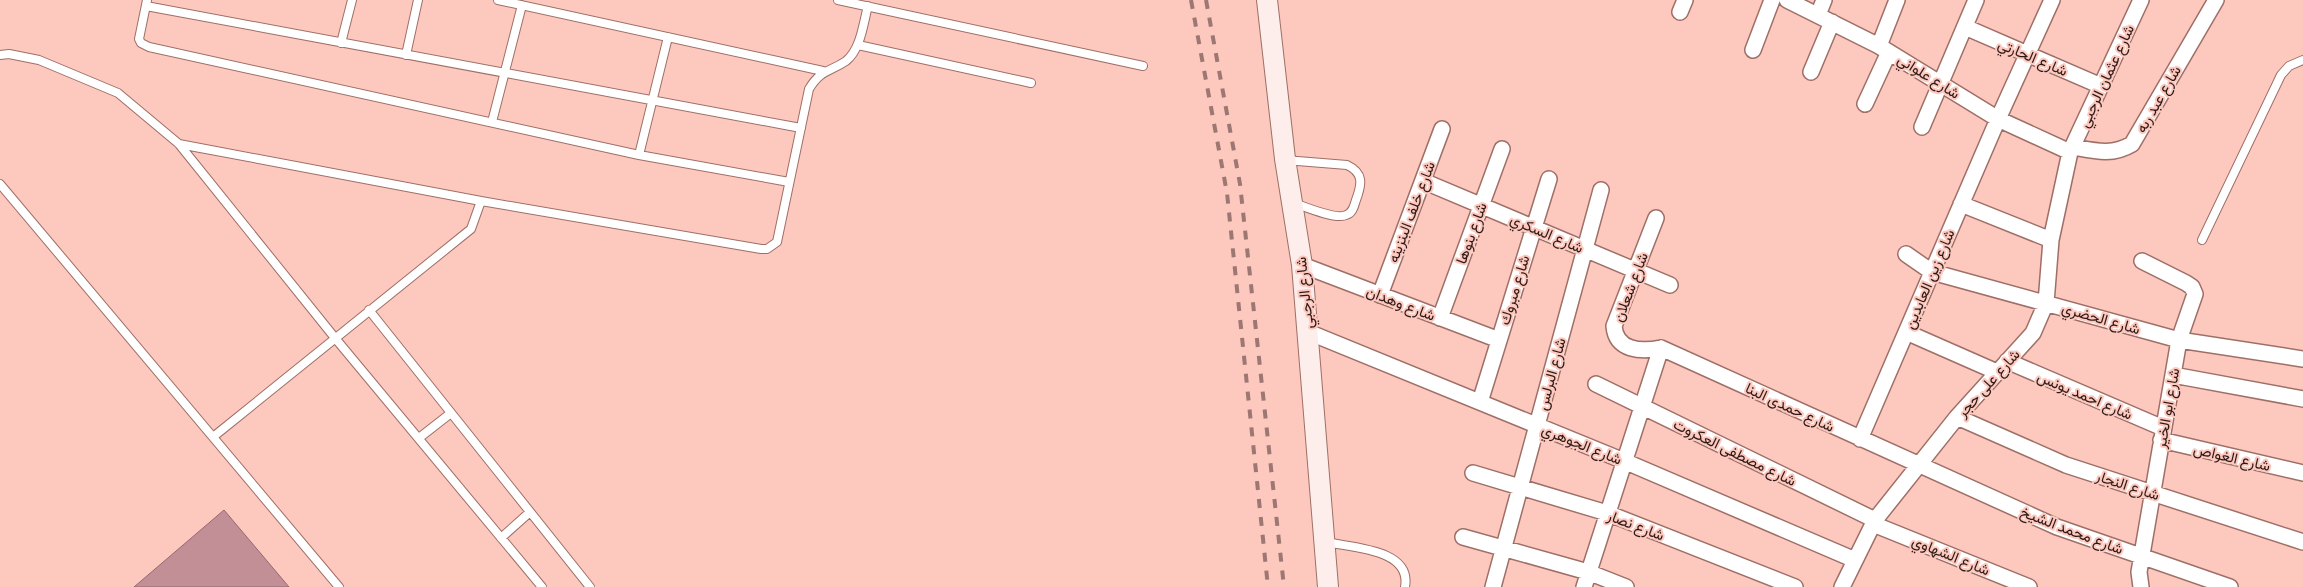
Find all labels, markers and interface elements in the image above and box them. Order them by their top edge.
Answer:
street label: شارع عثمان الرجبي [2072,20,2142,132]
street label: شارع الحارتي [1994,32,2072,84]
street label: شارع علواني [1892,48,1965,106]
street label: شارع عبد ربه [2129,61,2187,137]
street label: شارع خلف البنزينه [1381,158,1441,266]
street label: شارع بنوها [1449,199,1493,267]
street label: شارع السكري [1506,207,1588,261]
street label: شارع زين العابدين [1898,225,1960,333]
street label: شارع شعلان [1606,249,1654,325]
street label: شارع مبروك [1492,252,1536,328]
street label: شارع الرجبي [1289,255,1321,330]
street label: شارع وهدان [1363,279,1439,327]
street label: شارع الحضري [2058,296,2143,342]
street label: شارع البرلس [1530,335,1572,413]
street label: شارع على حجر [1950,344,2025,423]
street label: شارع احمد يونس [2034,365,2137,426]
street label: شارع ابو الخير [2148,366,2185,451]
street label: شارع حمدى البنا [1742,376,1838,438]
street label: شارع مصطفى العكروت [1670,412,1801,492]
street label: شارع الجوهري [1538,417,1626,472]
street label: شارع الغواص [2191,437,2273,477]
street label: شارع النجار [2092,464,2163,506]
street label: شارع محمد الشيخ [2017,500,2127,560]
street label: شارع نصار [1603,503,1668,546]
street label: شارع الشهاوي [1908,529,1994,583]

